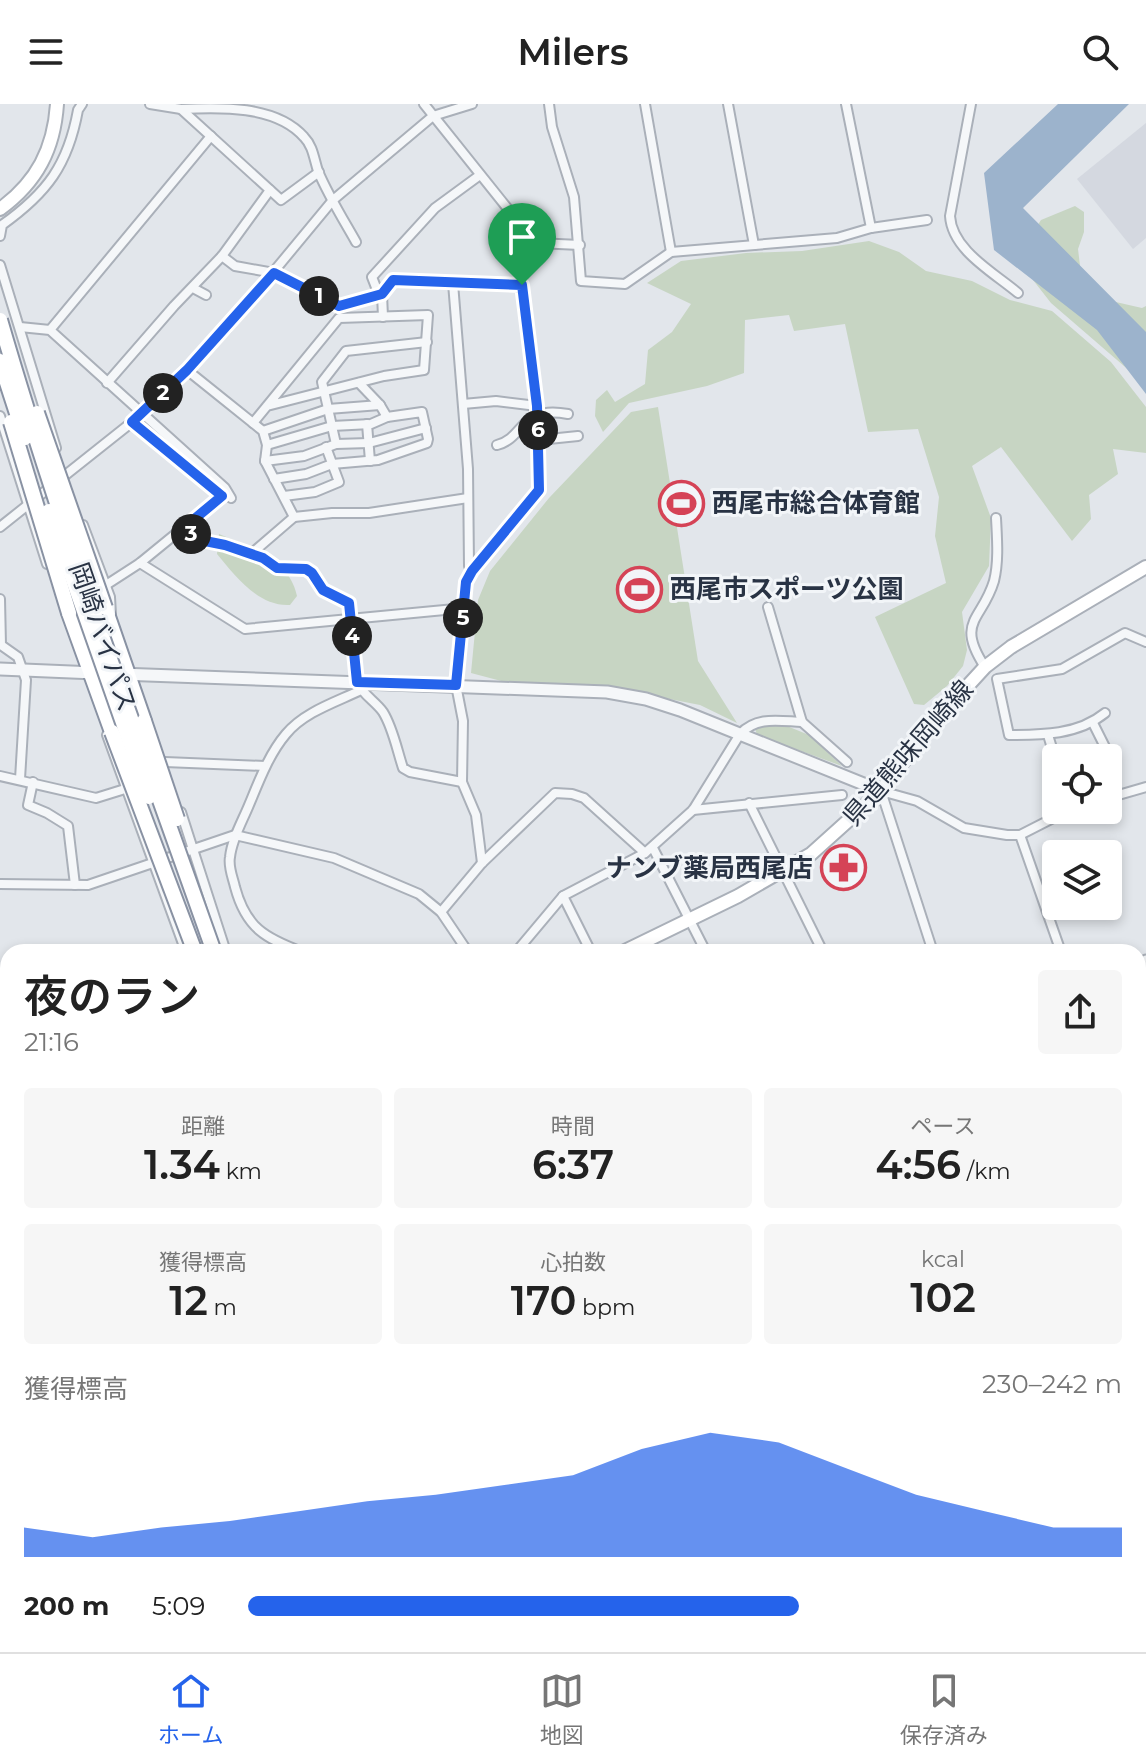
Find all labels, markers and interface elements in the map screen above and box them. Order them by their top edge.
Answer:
icon: menu [24,30,68,74]
text: Milers [517,30,629,74]
icon: search [1078,30,1122,74]
pin [488,203,556,285]
icon: arrive [500,215,544,259]
pin: 1 [299,276,339,316]
text: 1 [315,282,323,309]
pin: 2 [143,373,183,413]
text: 2 [157,379,169,406]
pin: 6 [518,410,558,450]
text: 6 [531,416,545,443]
sports icon: 西尾市総合体育館 [657,479,705,527]
place label: 西尾市総合体育館 [712,487,920,519]
pin: 3 [171,514,211,554]
text: 3 [184,520,198,547]
street label: 岡崎バイパス [63,558,143,716]
sports icon: 西尾市スポーツ公園 [615,565,663,613]
place label: 西尾市スポーツ公園 [670,573,903,605]
pin: 5 [443,598,483,638]
text: 5 [456,604,470,631]
pin: 4 [332,616,372,656]
text: 4 [344,622,360,649]
street label: 県道熊味岡崎線 [836,674,980,832]
map controls [1042,744,1122,920]
button: locate [1042,744,1122,824]
button: layers [1042,840,1122,920]
pharmacy icon: ナンブ薬局西尾店 [820,844,868,892]
place label: ナンブ薬局西尾店 [606,852,813,884]
text: 夜のラン [24,969,200,1023]
button: share [1038,970,1122,1054]
text: 21:16 [24,1026,79,1058]
text: 距離 [181,1113,225,1140]
text: 時間 [551,1113,595,1140]
text: ペース [911,1113,975,1140]
text: 1.34 [144,1140,220,1189]
text: 6:37 [532,1140,614,1189]
text: 4:56 [875,1140,961,1189]
text: km [220,1158,262,1185]
text: /km [961,1158,1011,1185]
text: kcal [921,1246,965,1273]
text: 獲得標高 [159,1249,247,1276]
text: 心拍数 [540,1249,606,1276]
text: 102 [910,1273,976,1322]
text: 12 [169,1276,208,1325]
text: 170 [511,1276,576,1325]
text: m [208,1294,237,1321]
text: bpm [576,1294,635,1321]
text: 230–242 m [982,1368,1122,1400]
text: 獲得標高 [24,1373,128,1405]
text: 200 m [24,1590,109,1622]
text: 5:09 [152,1590,205,1622]
tab: ホーム [158,1669,223,1749]
tab: 地図 [540,1669,584,1749]
tab: 保存済み [900,1669,988,1749]

